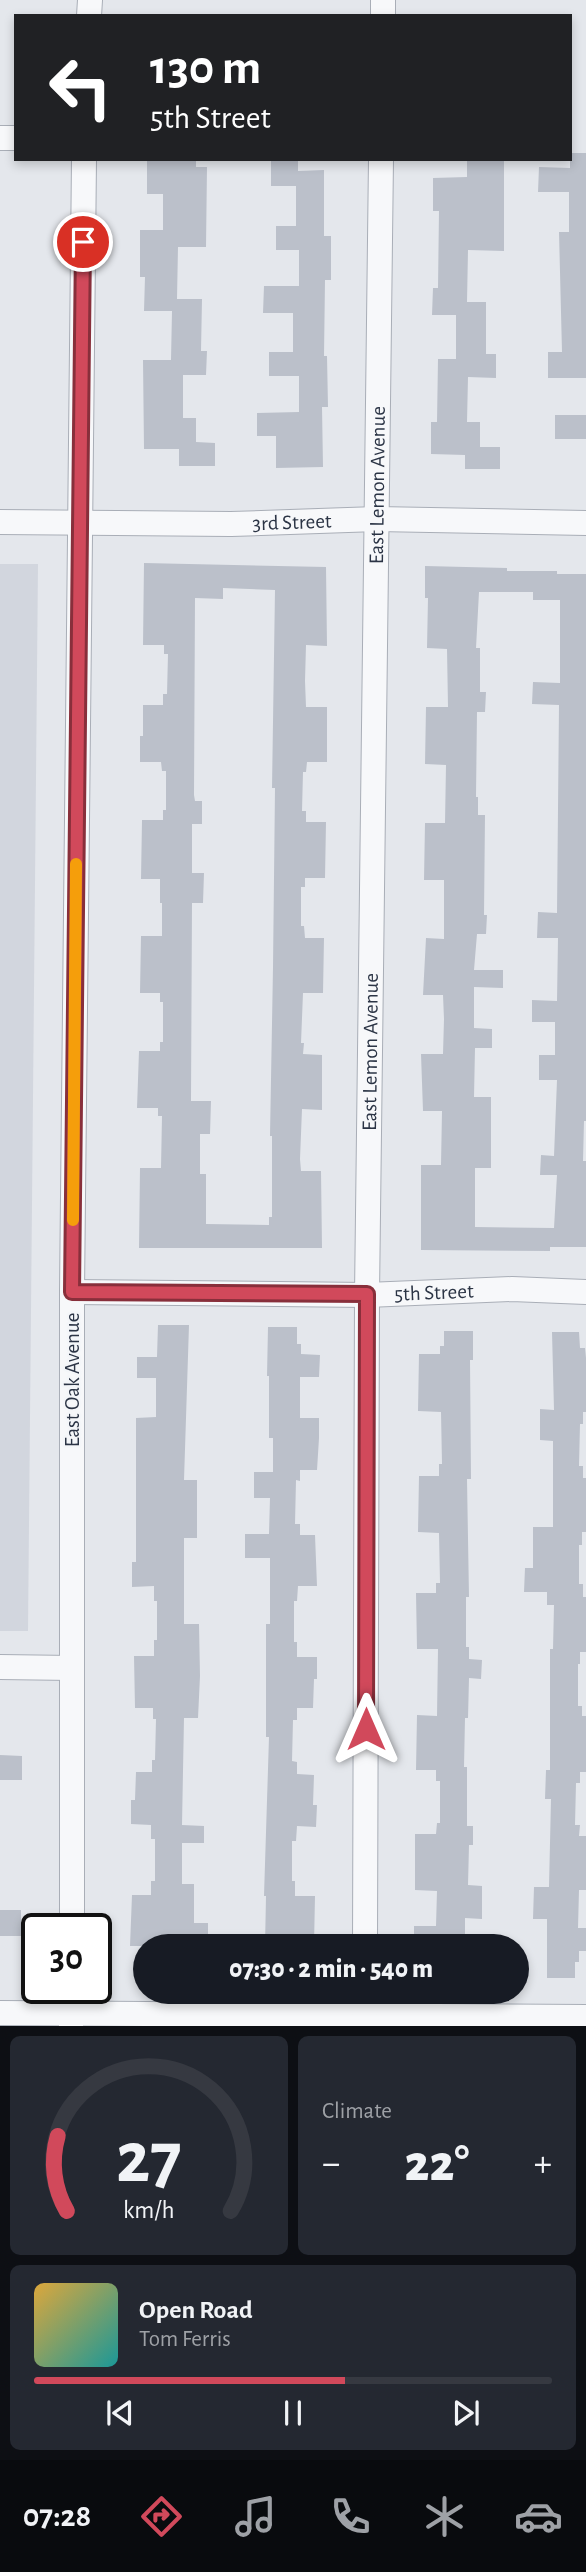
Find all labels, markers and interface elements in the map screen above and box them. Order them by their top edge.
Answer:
icon: left [35,42,126,133]
text: 130 m [150,44,261,93]
text: 5th Street [150,102,271,134]
pin [53,212,113,272]
icon: arrive [64,223,102,261]
street label: East Lemon Avenue [366,406,388,564]
street label: 3rd Street [252,510,332,534]
street label: East Lemon Avenue [359,973,381,1131]
street label: 5th Street [394,1280,474,1304]
street label: East Oak Avenue [62,1313,83,1447]
position arrow [329,1692,403,1766]
speed limit sign: 30 [21,1913,112,2004]
text: 07:30 · 2 min · 540 m [229,1956,433,1982]
text: Climate [322,2100,392,2123]
text: 27 [116,2124,182,2197]
text: 22° [404,2138,470,2190]
text: − [322,2145,340,2183]
text: + [534,2145,552,2183]
text: km/h [123,2198,175,2223]
text: Open Road [139,2297,253,2323]
text: Tom Ferris [139,2328,231,2351]
icon: previous [101,2394,139,2432]
icon: pause [274,2394,312,2432]
icon: next [447,2394,485,2432]
icon: directions [137,2492,186,2541]
icon: music [231,2492,280,2541]
icon: phone [326,2492,375,2541]
icon: climate [420,2492,469,2541]
icon: car [514,2492,563,2541]
text: 07:28 [23,2500,91,2532]

